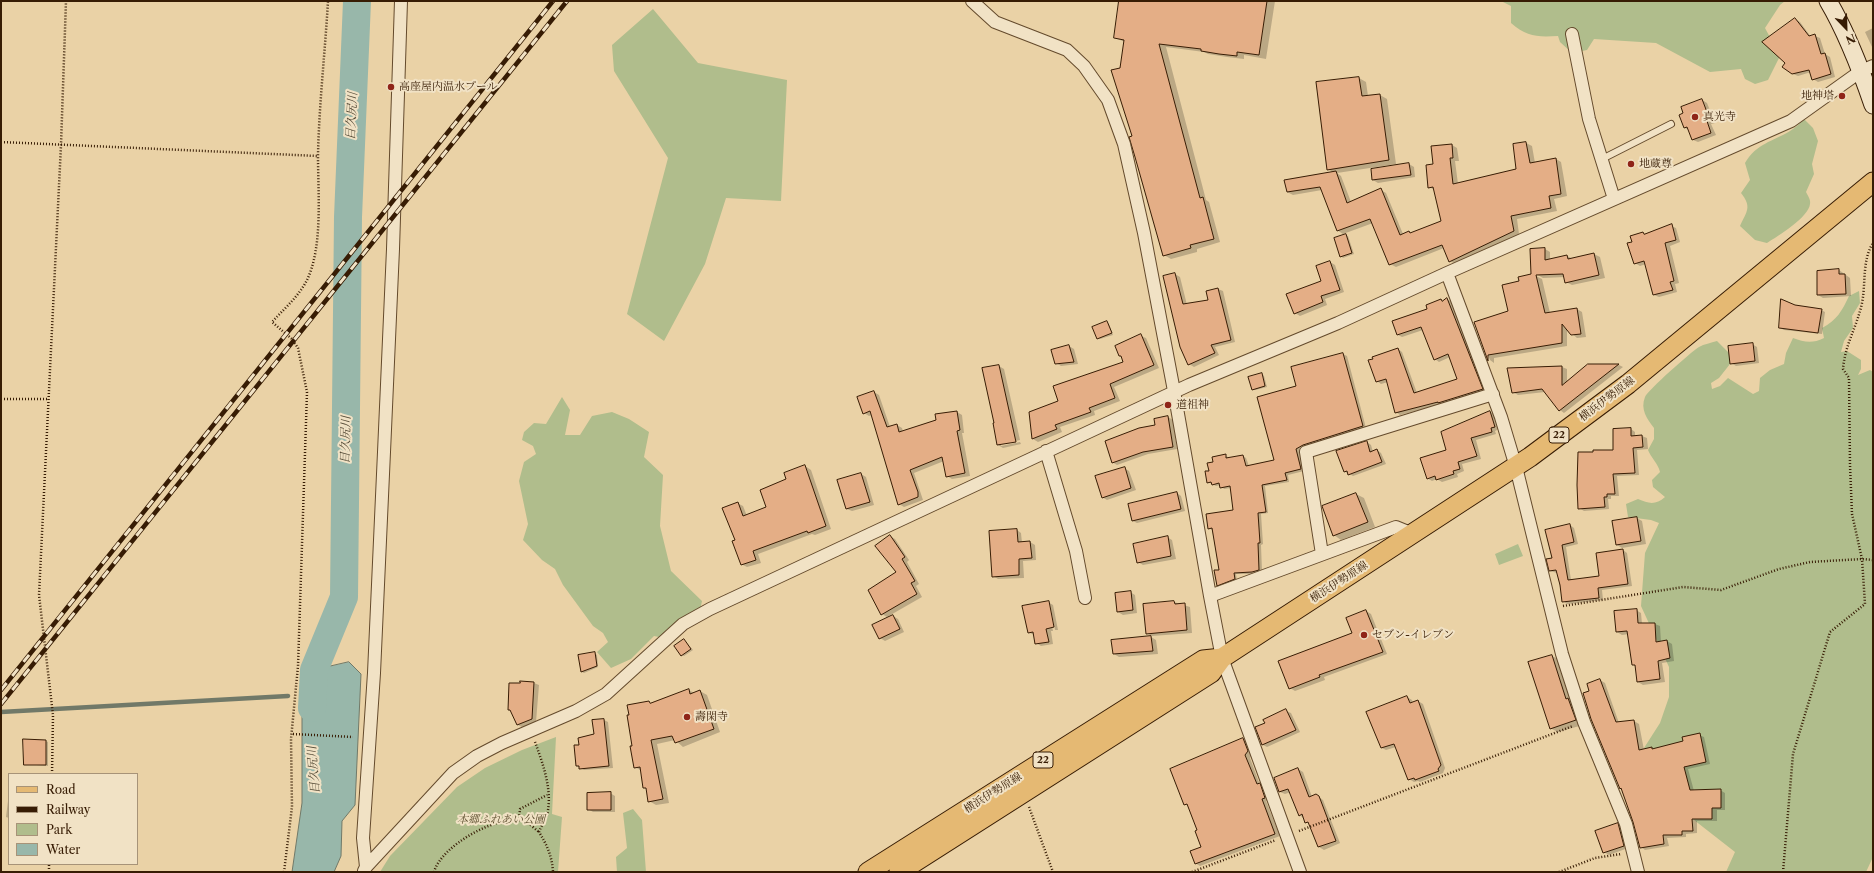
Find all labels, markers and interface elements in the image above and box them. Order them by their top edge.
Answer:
north arrow [1826,8,1866,48]
text: N [1844,31,1858,47]
place label: 高座屋内温水プール [399,80,498,94]
marker: 高座屋内温水プール [386,82,396,92]
place label: 地神塔 [1801,89,1834,103]
marker: 地神塔 [1837,91,1847,101]
water label: 目久尻川 [344,92,360,140]
place label: 真光寺 [1703,110,1736,124]
marker: 真光寺 [1690,112,1700,122]
place label: 地蔵尊 [1639,157,1672,171]
marker: 地蔵尊 [1626,159,1636,169]
street label: 横浜伊勢原線 [1577,374,1637,424]
place label: 道祖神 [1176,398,1209,412]
marker: 道祖神 [1163,400,1173,410]
water label: 目久尻川 [338,416,354,464]
road number: 22 [1549,427,1569,443]
street label: 横浜伊勢原線 [1308,558,1370,606]
place label: セブン-イレブン [1372,628,1454,642]
marker: セブン-イレブン [1359,630,1369,640]
place label: 壽閑寺 [695,710,728,724]
marker: 壽閑寺 [682,712,692,722]
water label: 目久尻川 [305,745,323,795]
road number: 22 [1033,752,1053,768]
street label: 横浜伊勢原線 [962,770,1024,816]
legend [8,773,138,865]
text: Road [46,782,76,797]
text: Railway [46,802,91,817]
park label: 本郷ふれあい公園 [457,813,545,827]
text: Park [46,822,72,837]
text: Water [46,842,80,857]

